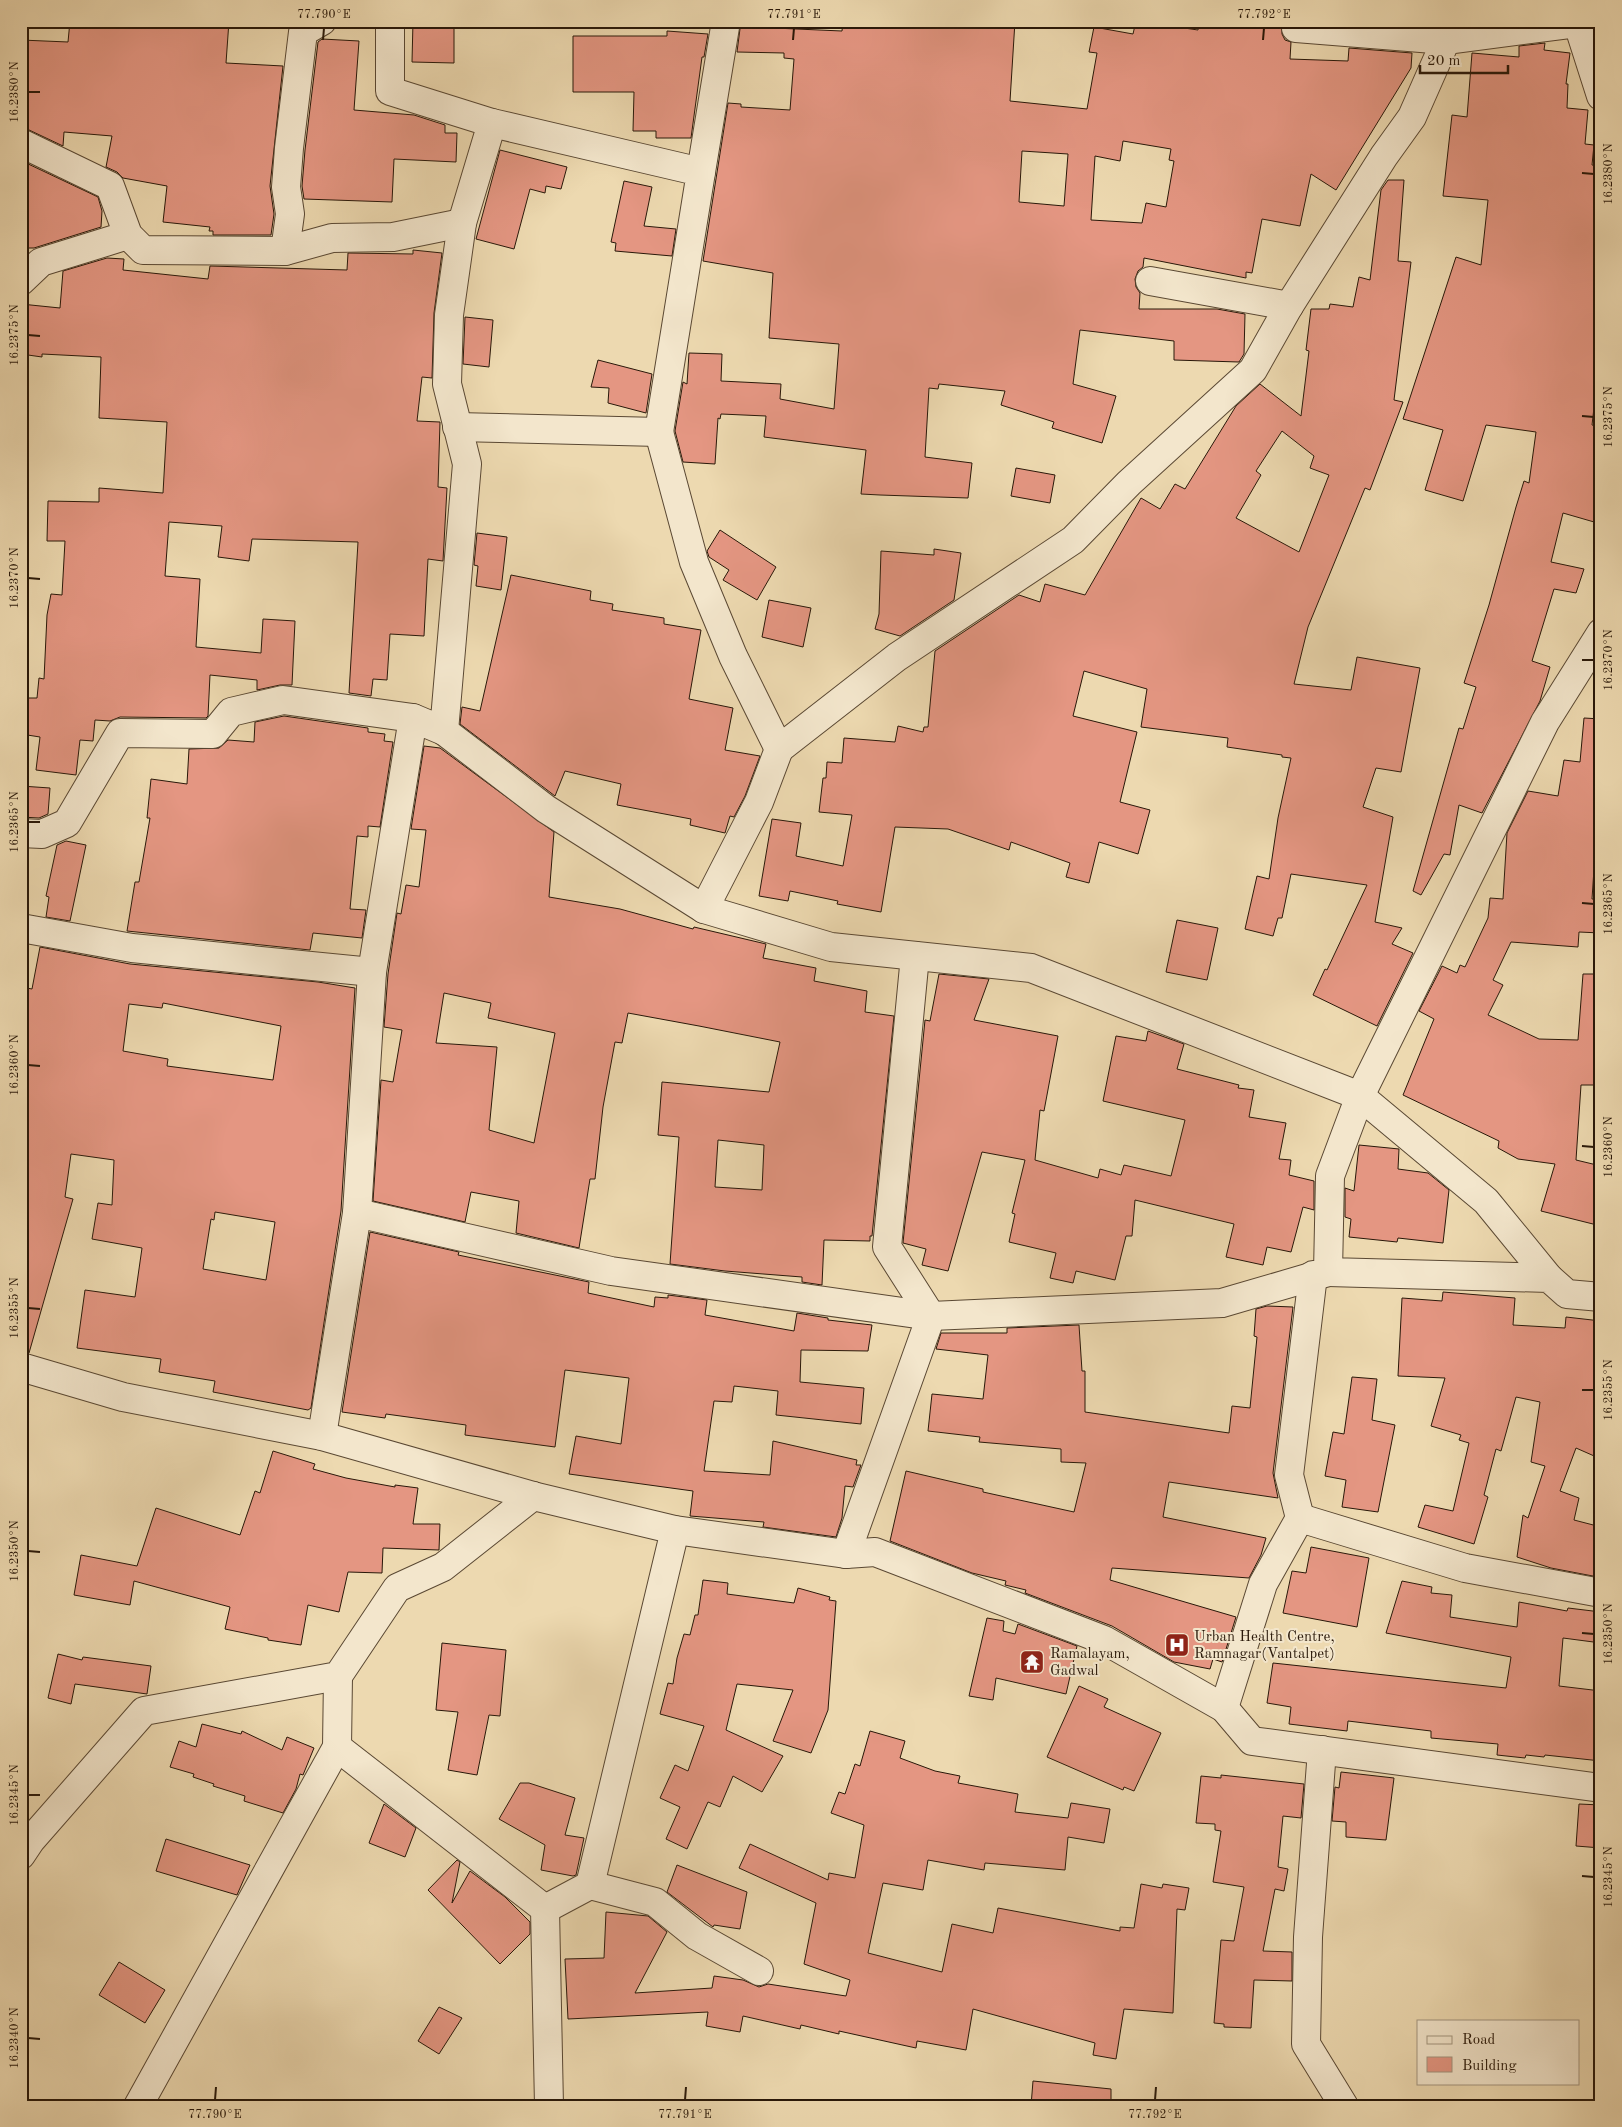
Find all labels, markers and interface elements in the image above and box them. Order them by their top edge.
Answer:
text: 77.790°E [297,9,351,21]
text: 77.791°E [767,9,821,21]
text: 77.792°E [1237,9,1291,21]
scale bar [1420,42,1507,74]
text: 20 m [1427,54,1461,69]
text: 16.2380°N [9,61,21,123]
text: 16.2380°N [1603,143,1615,205]
text: 16.2375°N [8,304,21,366]
text: 16.2375°N [1602,386,1615,448]
text: 16.2370°N [9,547,21,609]
text: 16.2370°N [1603,629,1615,691]
text: 16.2365°N [8,791,21,853]
text: 16.2365°N [1602,873,1615,935]
text: 16.2360°N [9,1034,21,1096]
text: 16.2360°N [1603,1116,1615,1178]
text: 16.2355°N [8,1277,21,1339]
text: 16.2355°N [1602,1359,1615,1421]
text: 16.2350°N [8,1520,21,1582]
text: 16.2350°N [1602,1603,1615,1665]
place label: Urban Health Centre, Ramnagar(Vantalpet) [1194,1630,1335,1662]
hospital icon: Urban Health Centre, Ramnagar(Vantalpet) [1164,1632,1190,1658]
place label: Ramalayam, Gadwal [1050,1647,1130,1679]
temple icon: Ramalayam, Gadwal [1019,1649,1045,1675]
text: 16.2345°N [8,1764,21,1826]
text: 16.2345°N [1602,1846,1615,1908]
text: 16.2340°N [9,2007,21,2069]
legend [1417,2020,1580,2084]
text: Road [1462,2033,1496,2048]
text: Building [1462,2059,1517,2074]
text: 77.790°E [188,2109,242,2121]
text: 77.791°E [658,2109,712,2121]
text: 77.792°E [1128,2109,1182,2121]

